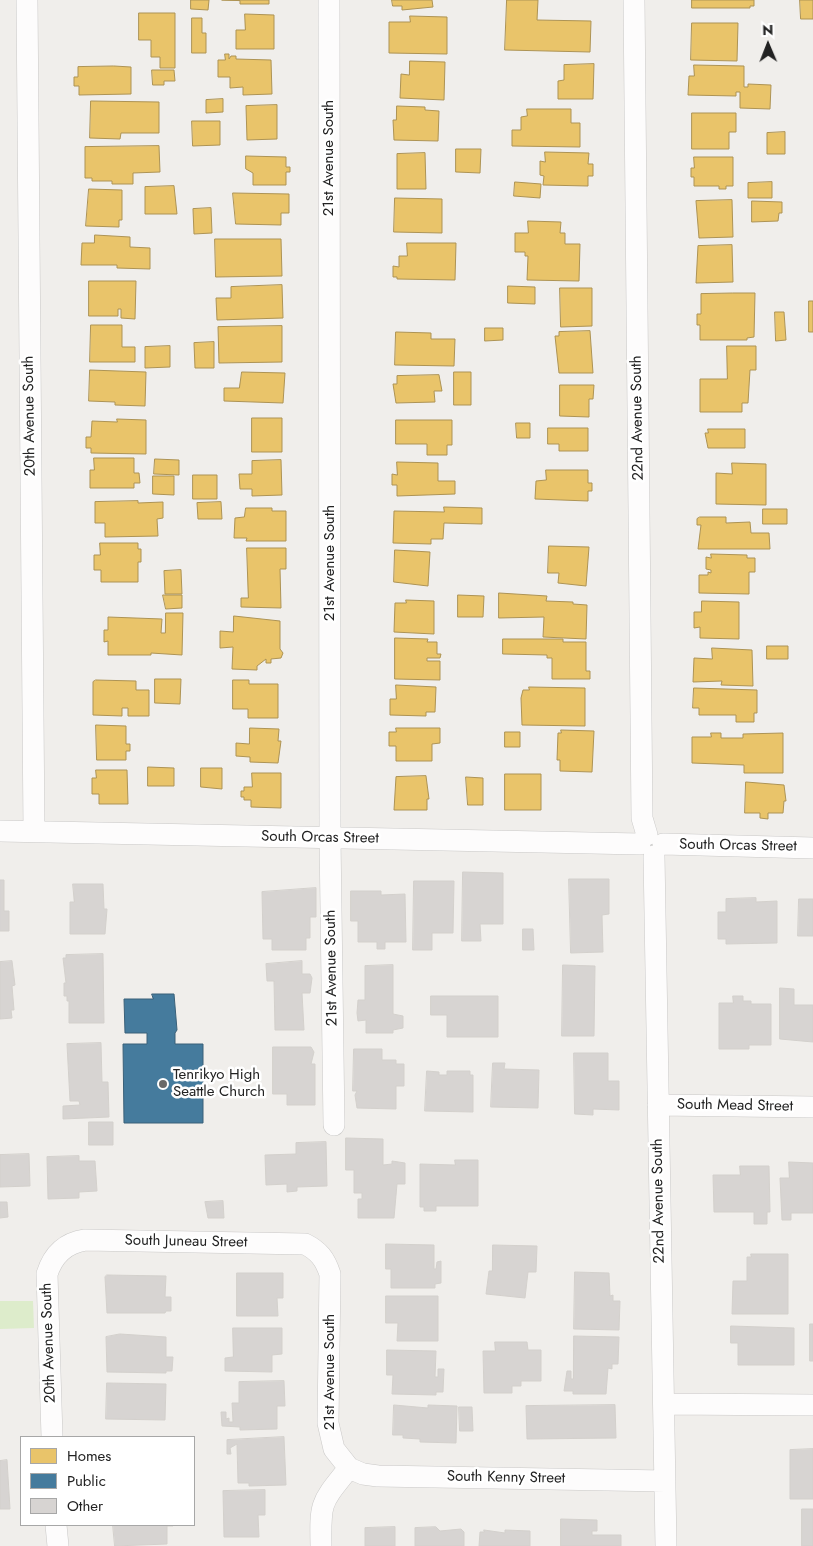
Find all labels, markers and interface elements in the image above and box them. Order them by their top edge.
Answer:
north arrow [743,20,793,70]
text: N [762,20,773,40]
street label: 21st Avenue South [320,100,338,216]
street label: 22nd Avenue South [628,355,648,481]
street label: 20th Avenue South [20,356,40,476]
street label: 21st Avenue South [321,505,339,621]
street label: South Orcas Street [261,828,379,848]
street label: South Orcas Street [679,836,797,856]
street label: 21st Avenue South [322,910,342,1026]
place label: Tenrikyo High Seattle Church [173,1066,265,1101]
marker: Tenrikyo High Seattle Church [157,1078,169,1090]
street label: South Mead Street [677,1096,793,1116]
street label: 22nd Avenue South [649,1138,669,1264]
street label: South Juneau Street [124,1232,248,1252]
street label: 20th Avenue South [38,1282,60,1404]
street label: 21st Avenue South [321,1314,339,1430]
legend [20,1436,195,1526]
text: Homes [67,1445,111,1467]
street label: South Kenny Street [447,1468,565,1488]
text: Public [67,1470,106,1492]
text: Other [67,1495,103,1517]

